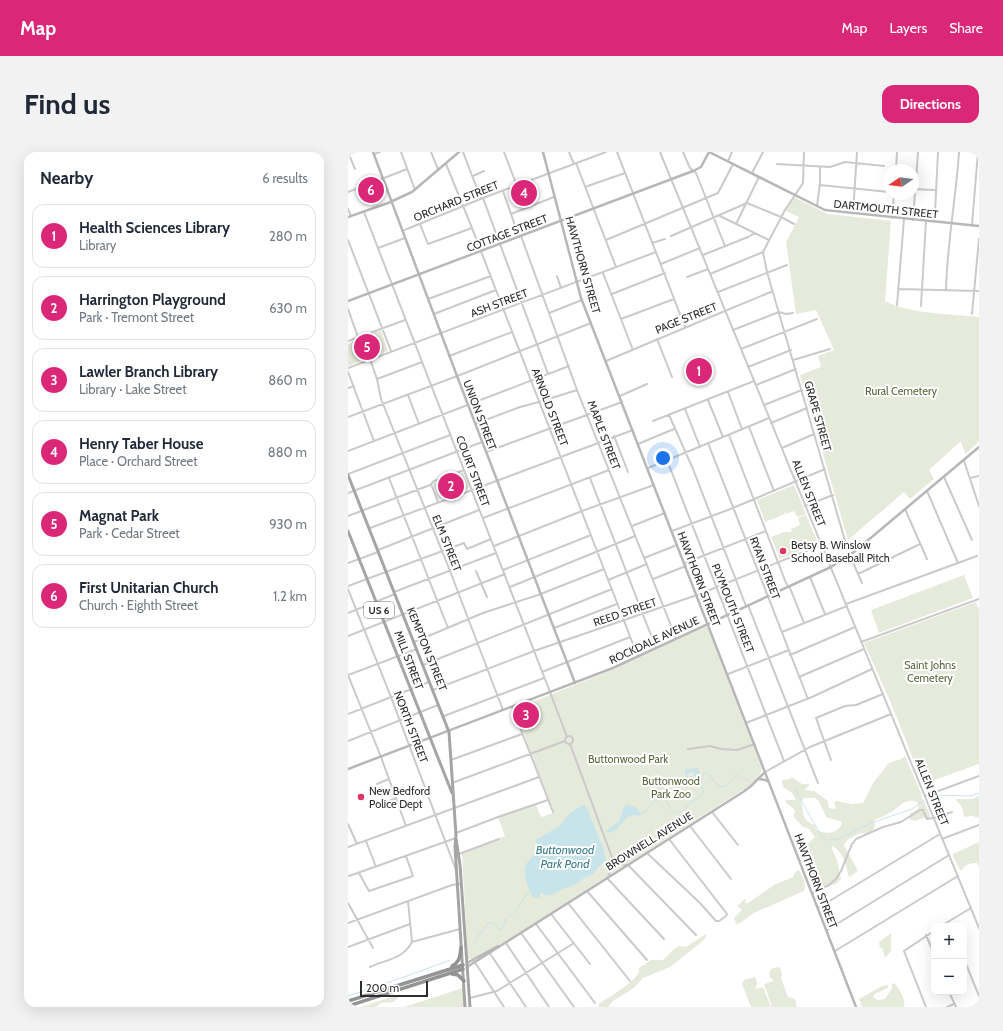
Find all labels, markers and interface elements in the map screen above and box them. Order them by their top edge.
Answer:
text: Map [20,17,56,40]
text: Map [842,19,867,37]
text: Layers [889,19,927,37]
text: Share [949,19,983,37]
button: Directions [882,85,979,123]
text: Find us [24,87,110,121]
north arrow [883,164,919,200]
text: Nearby [40,168,93,188]
text: 6 results [262,170,308,186]
pin: 6 [358,175,384,205]
street label: ORCHARD STREET [411,178,501,224]
pin: 4 [511,178,537,208]
street label: DARTMOUTH STREET [833,197,939,221]
street label: COTTAGE STREET [465,211,550,255]
street label: HAWTHORN STREET [562,215,604,315]
text: Health Sciences Library [79,219,230,237]
text: 1 [52,228,56,244]
text: 280 m [269,228,307,244]
text: Library [79,237,116,253]
street label: ASH STREET [468,286,530,320]
text: Harrington Playground [79,291,226,309]
street label: PAGE STREET [653,299,719,337]
text: 2 [51,300,57,316]
text: 630 m [269,300,307,316]
text: Park · Tremont Street [79,309,194,325]
pin: 5 [354,332,380,362]
pin: 1 [686,356,712,386]
text: Lawler Branch Library [79,363,218,381]
street label: ARNOLD STREET [529,366,571,448]
text: 3 [50,372,58,388]
text: 860 m [268,372,307,388]
street label: UNION STREET [460,378,500,452]
street label: GRAPE STREET [801,379,835,453]
text: Library · Lake Street [79,381,187,397]
park label: Rural Cemetery [865,384,937,398]
street label: MAPLE STREET [584,398,624,472]
street label: COURT STREET [453,434,493,509]
text: Henry Taber House [79,435,203,453]
text: 4 [50,444,58,460]
text: 880 m [268,444,307,460]
your location [653,448,673,468]
text: Place · Orchard Street [79,453,198,469]
street label: ALLEN STREET [789,457,829,529]
pin: 2 [438,471,464,501]
text: Magnat Park [79,507,159,525]
street label: ELM STREET [429,513,465,574]
text: 5 [51,516,57,532]
text: 930 m [269,516,307,532]
text: Park · Cedar Street [79,525,180,541]
street label: HAWTHORN STREET [674,530,724,629]
street label: RYAN STREET [747,535,783,601]
place label: Betsy B. Winslow School Baseball Pitch [791,538,890,565]
marker: Betsy B. Winslow School Baseball Pitch [778,546,788,556]
street label: PLYMOUTH STREET [709,561,757,655]
text: First Unitarian Church [79,579,218,597]
text: 6 [50,588,58,604]
text: 1.2 km [273,588,307,604]
street label: REED STREET [591,595,659,629]
text: Church · Eighth Street [79,597,198,613]
road number: US 6 [364,602,394,618]
street label: KEMPTON STREET [404,605,450,693]
street label: ROCKDALE AVENUE [607,613,701,667]
street label: MILL STREET [391,628,427,692]
park label: Saint Johns Cemetery [904,658,956,685]
street label: NORTH STREET [391,689,431,765]
pin: 3 [513,700,539,730]
park label: Buttonwood Park [588,752,668,766]
street label: ALLEN STREET [912,756,952,828]
park label: Buttonwood Park Zoo [642,774,700,801]
place label: New Bedford Police Dept [369,784,430,811]
marker: New Bedford Police Dept [356,792,366,802]
street label: BROWNELL AVENUE [603,809,695,873]
street label: HAWTHORN STREET [791,832,841,931]
water label: Buttonwood Park Pond [536,842,595,871]
map controls [931,923,967,995]
button: + [931,923,967,959]
button: − [931,959,967,995]
scale bar [360,979,428,998]
text: 200 m [366,981,399,995]

